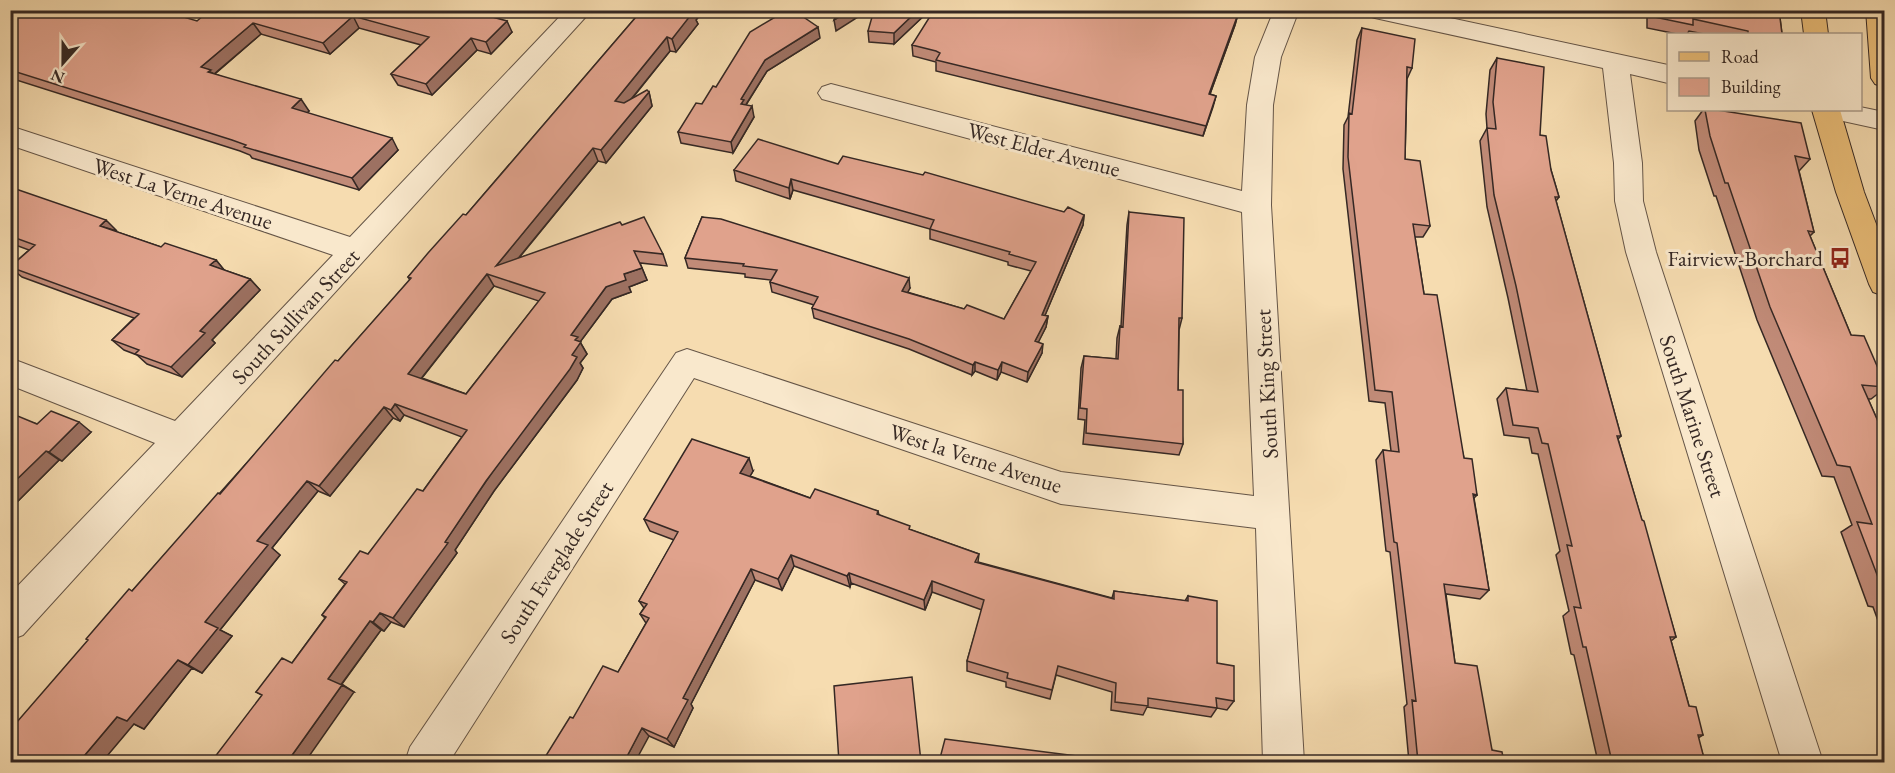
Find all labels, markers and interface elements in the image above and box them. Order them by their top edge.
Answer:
north arrow [33,33,93,93]
legend [1667,33,1862,111]
text: Road [1721,45,1760,68]
text: N [48,64,68,89]
text: Building [1721,75,1781,98]
street label: West Elder Avenue [964,115,1124,184]
street label: West La Verne Avenue [89,151,277,236]
street label: South Sullivan Street [225,242,366,390]
place label: Fairview-Borchard [1667,244,1824,273]
bus stop icon: Fairview-Borchard [1828,246,1852,270]
street label: South King Street [1248,308,1285,459]
street label: South Marine Street [1653,331,1732,501]
street label: West la Verne Avenue [886,417,1066,500]
street label: South Everglade Street [493,475,620,649]

